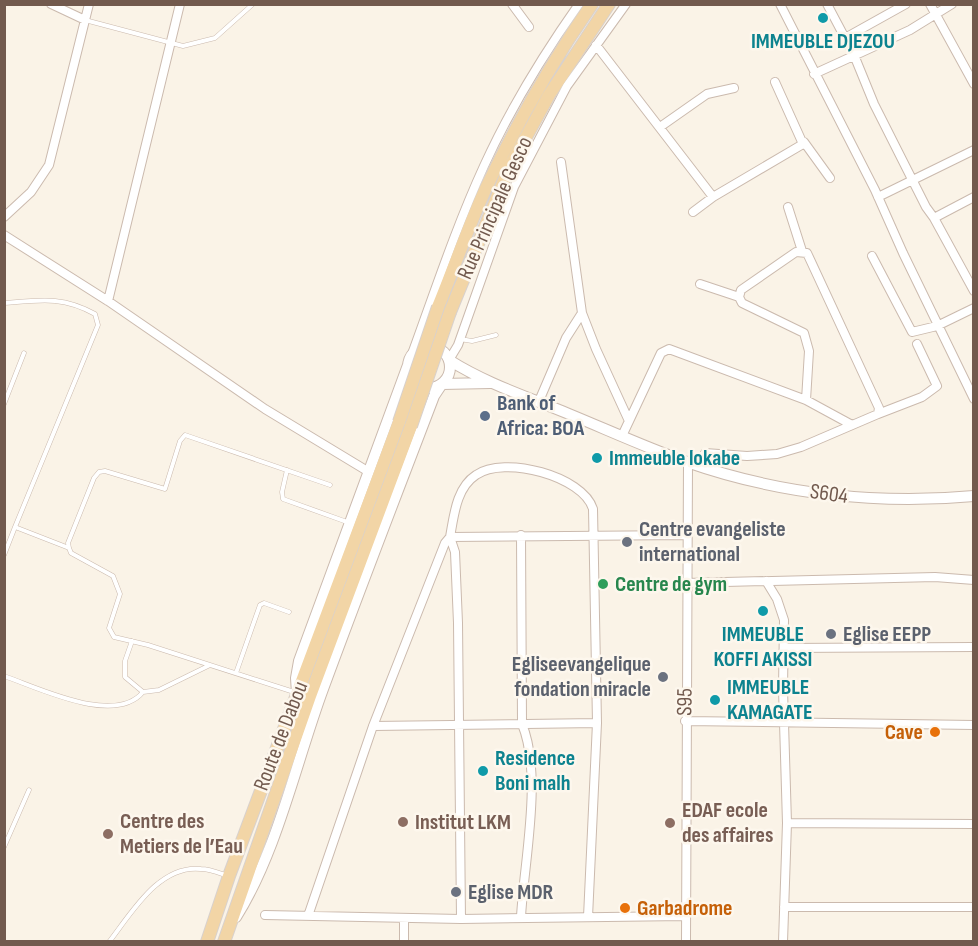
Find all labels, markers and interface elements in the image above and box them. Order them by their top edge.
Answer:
marker: IMMEUBLE DJEZOU [816,11,830,25]
place label: IMMEUBLE DJEZOU [751,28,895,55]
street label: Rue Principale Gesco [451,132,539,284]
place label: Bank of Africa: BOA [496,390,585,442]
marker: Bank of Africa: BOA [478,409,492,423]
place label: Immeuble lokabe [609,445,740,472]
marker: Immeuble lokabe [590,451,604,465]
street label: S604 [808,478,850,510]
place label: Centre evangeliste international [639,516,786,568]
marker: Centre evangeliste international [620,535,634,549]
place label: Centre de gym [615,571,727,598]
marker: Centre de gym [596,577,610,591]
marker: IMMEUBLE KOFFI AKISSI [756,604,770,618]
place label: IMMEUBLE KOFFI AKISSI [714,621,813,673]
place label: Eglise EEPP [843,621,931,648]
marker: Eglise EEPP [824,627,838,641]
place label: Egliseevangelique fondation miracle [512,651,651,703]
marker: Egliseevangelique fondation miracle [656,670,670,684]
place label: IMMEUBLE KAMAGATE [727,674,813,726]
street label: Route de Dabou [248,677,314,795]
street label: S95 [671,688,699,716]
marker: IMMEUBLE KAMAGATE [708,693,722,707]
place label: Cave [885,719,923,746]
marker: Cave [928,725,942,739]
place label: Residence Boni malh [495,745,575,797]
marker: Residence Boni malh [476,764,490,778]
place label: EDAF ecole des affaires [682,797,773,849]
place label: Centre des Metiers de l’Eau [120,808,243,860]
place label: Institut LKM [415,809,511,836]
marker: Institut LKM [396,815,410,829]
marker: EDAF ecole des affaires [663,816,677,830]
marker: Centre des Metiers de l’Eau [101,827,115,841]
place label: Eglise MDR [468,879,554,906]
marker: Eglise MDR [449,885,463,899]
place label: Garbadrome [637,895,733,922]
marker: Garbadrome [618,901,632,915]

